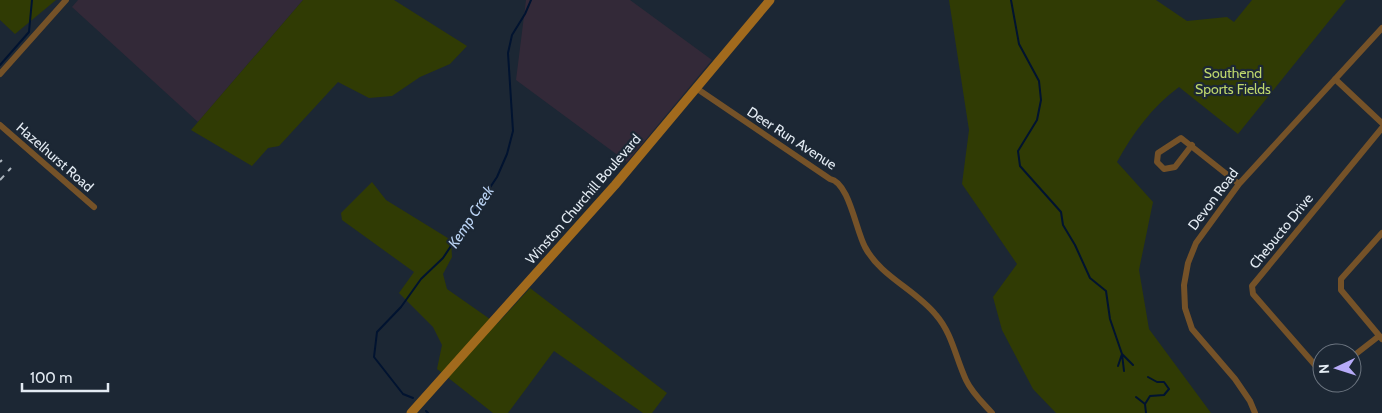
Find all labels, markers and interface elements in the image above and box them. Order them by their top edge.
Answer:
park label: Southend Sports Fields [1195,64,1271,98]
street label: Deer Run Avenue [744,102,840,174]
street label: Hazelhurst Road [13,118,97,196]
street label: Winston Churchill Boulevard [521,130,645,268]
street label: Devon Road [1184,164,1242,234]
water label: Kemp Creek [444,182,498,252]
street label: Chebucto Drive [1245,190,1317,272]
north arrow [1312,343,1362,393]
scale bar [22,360,109,392]
text: N [1315,363,1333,374]
text: 100 m [30,369,72,387]

